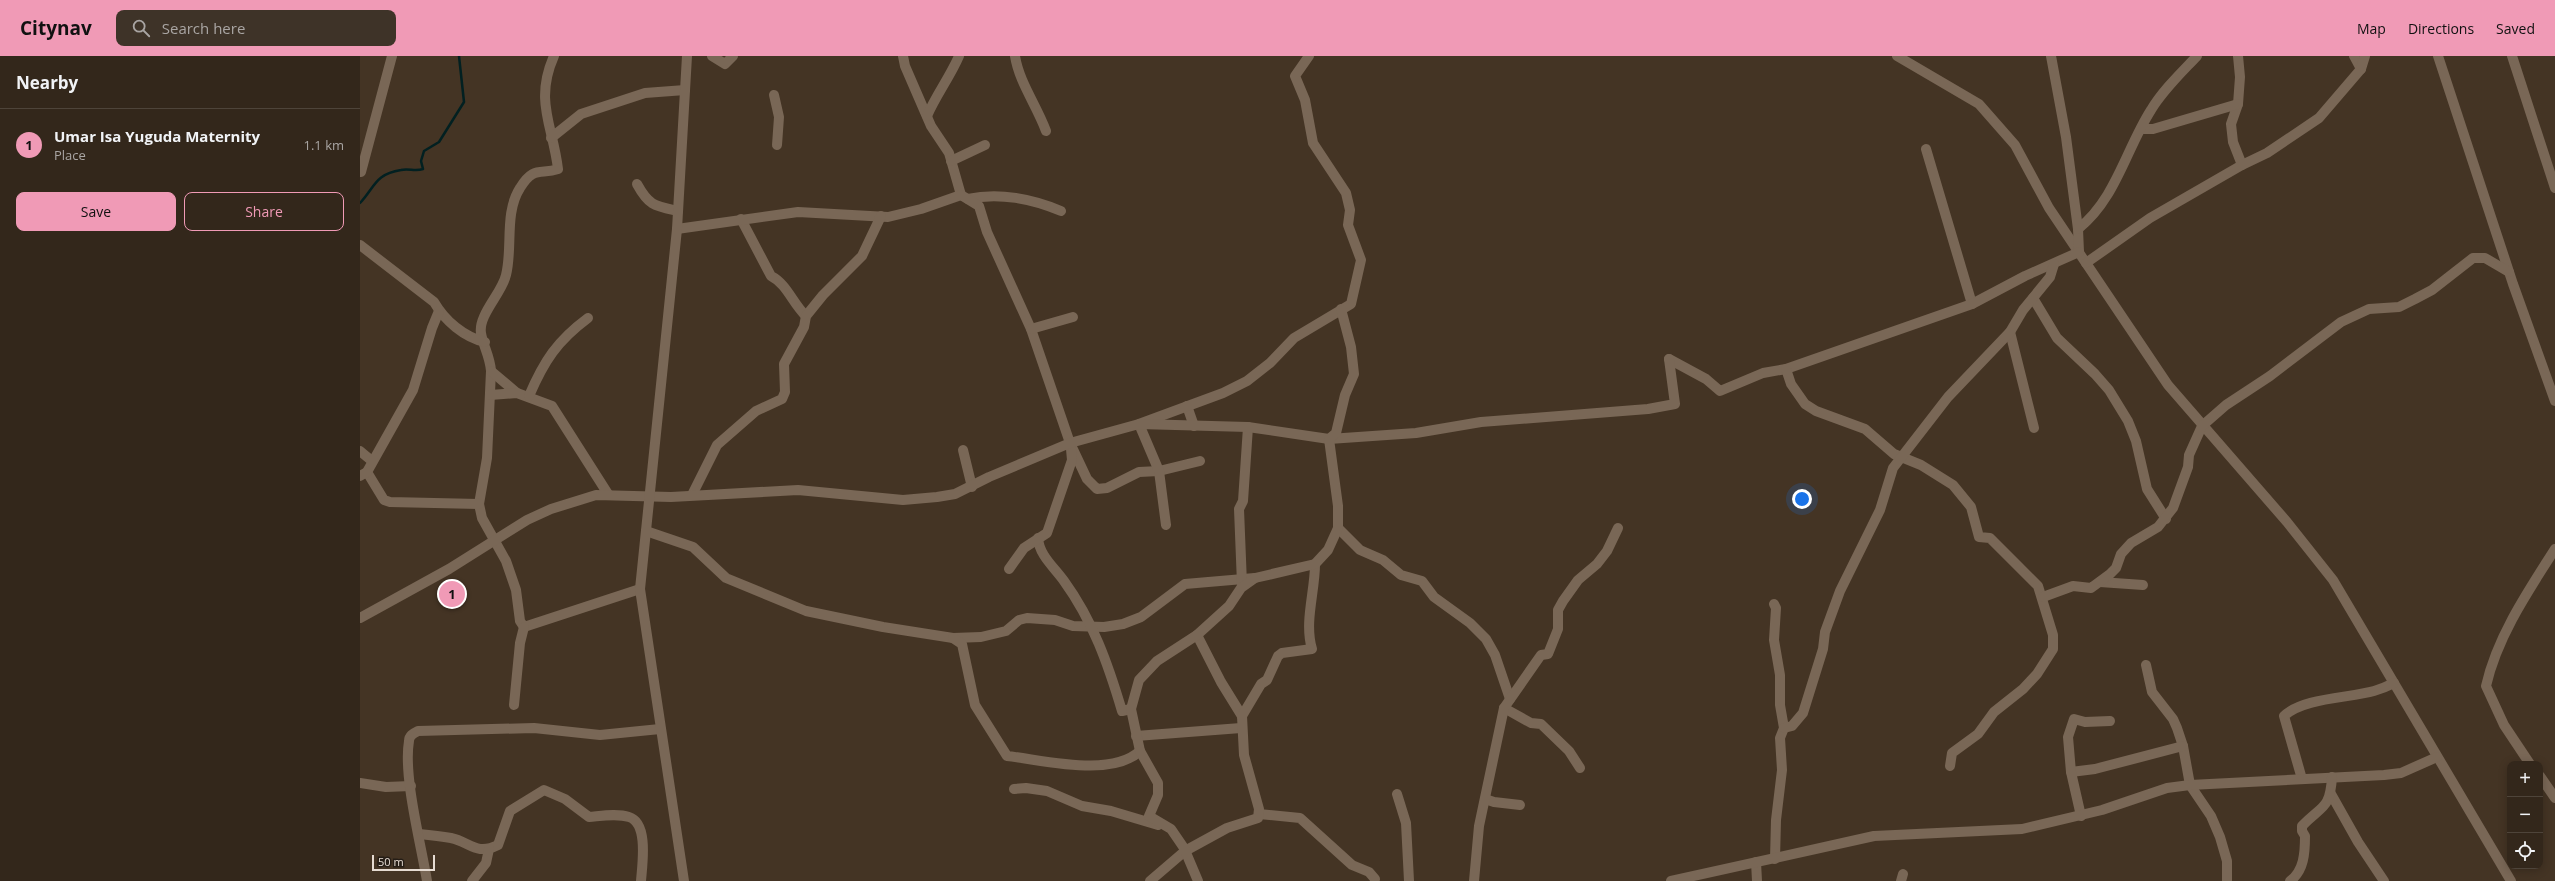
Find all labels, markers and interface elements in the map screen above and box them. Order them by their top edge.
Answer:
search box [116,10,396,46]
text: Citynav [20,15,92,41]
icon: search [130,17,152,39]
text: Search here [162,18,245,38]
text: Map [2357,19,2386,38]
text: Directions [2408,19,2474,38]
text: Saved [2496,19,2535,38]
text: Nearby [16,71,78,94]
text: Umar Isa Yuguda Maternity [54,126,260,146]
text: 1 [25,136,33,154]
text: 1.1 km [303,136,344,154]
text: Place [54,146,86,164]
button: Save [16,192,176,231]
button: Share [184,192,344,231]
your location [1792,489,1812,509]
pin: 1 [439,579,465,609]
map controls [2507,761,2543,869]
button: + [2507,761,2543,797]
button: − [2507,797,2543,833]
button: locate [2507,833,2543,869]
scale bar [372,853,435,872]
text: 50 m [378,854,404,869]

